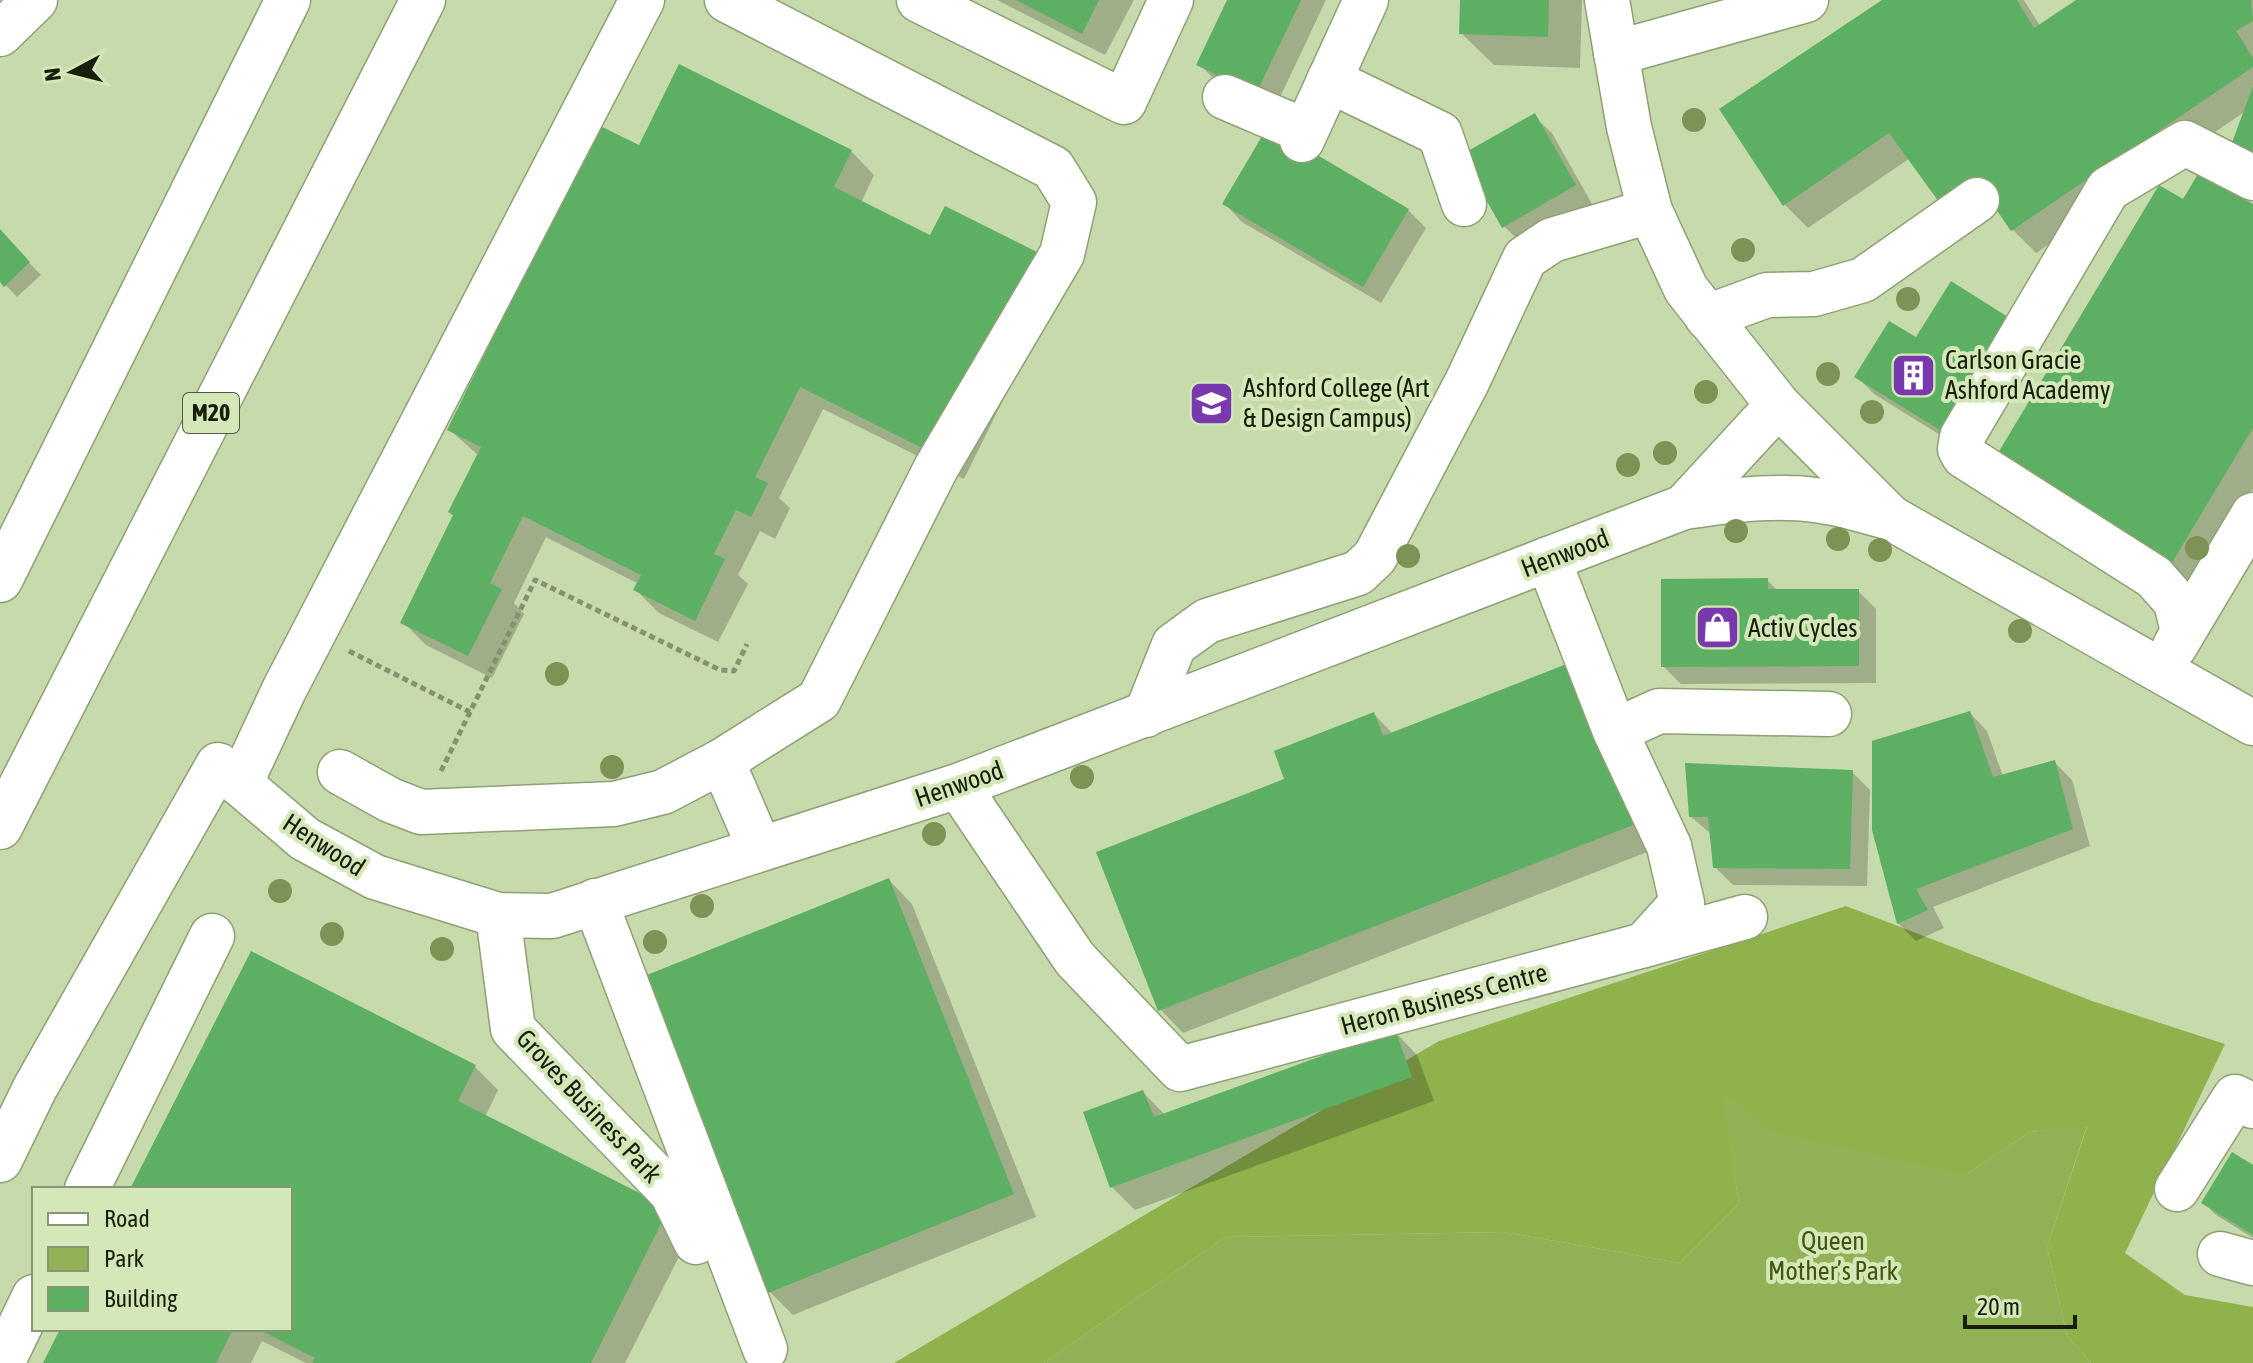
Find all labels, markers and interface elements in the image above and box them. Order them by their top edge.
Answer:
north arrow [32,32,112,112]
text: N [38,66,66,82]
place label: Carlson Gracie Ashford Academy [1945,345,2111,405]
building icon: Carlson Gracie Ashford Academy [1890,351,1938,399]
place label: Ashford College (Art & Design Campus) [1243,373,1430,433]
school or university icon: Ashford College (Art & Design Campus) [1188,379,1236,427]
road number: M20 [183,393,239,433]
street label: Henwood [1517,523,1613,583]
shop icon: Activ Cycles [1693,604,1741,652]
place label: Activ Cycles [1748,613,1858,643]
street label: Henwood [911,755,1007,813]
street label: Henwood [277,807,371,883]
street label: Heron Business Centre [1338,957,1550,1041]
street label: Groves Business Park [510,1023,668,1189]
legend [32,1187,292,1331]
text: Road [104,1205,150,1232]
park label: Queen Mother’s Park [1768,1226,1898,1286]
text: Park [104,1245,145,1272]
scale bar [1965,1279,2075,1329]
text: Building [104,1285,178,1312]
text: 20 m [1977,1293,2020,1320]

